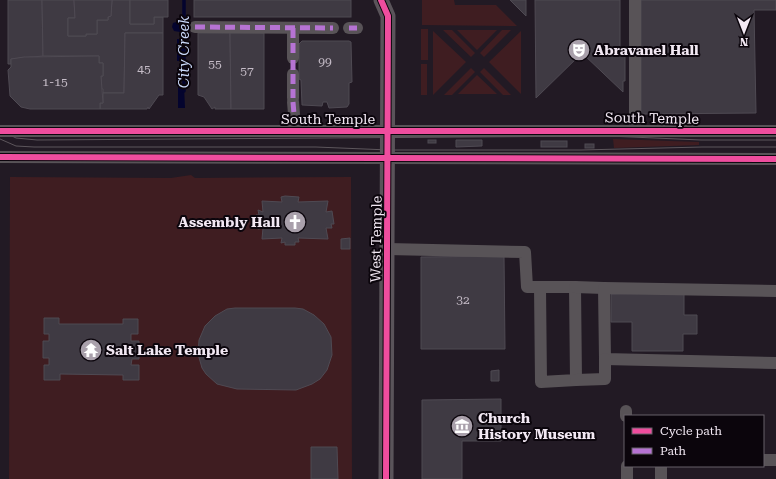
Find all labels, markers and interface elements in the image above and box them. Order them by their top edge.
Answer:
north arrow [724,12,764,52]
water label: City Creek [175,15,193,88]
text: N [739,35,748,48]
theatre icon: Abravanel Hall [566,37,592,63]
place label: Abravanel Hall [594,42,699,58]
house number: 99 [318,55,332,69]
house number: 55 [208,57,222,71]
house number: 45 [137,62,151,76]
house number: 57 [240,64,254,78]
house number: 1-15 [42,75,68,89]
street label: South Temple [605,109,700,127]
street label: South Temple [281,111,375,127]
street label: West Temple [367,195,385,283]
church icon: Assembly Hall [282,209,308,235]
place label: Assembly Hall [179,214,280,230]
house number: 32 [456,293,470,307]
temple icon: Salt Lake Temple [78,337,104,363]
place label: Salt Lake Temple [106,342,228,358]
place label: Church History Museum [478,410,596,442]
museum icon: Church History Museum [449,413,475,439]
legend [624,415,764,467]
text: Cycle path [660,424,722,438]
text: Path [660,444,686,458]

